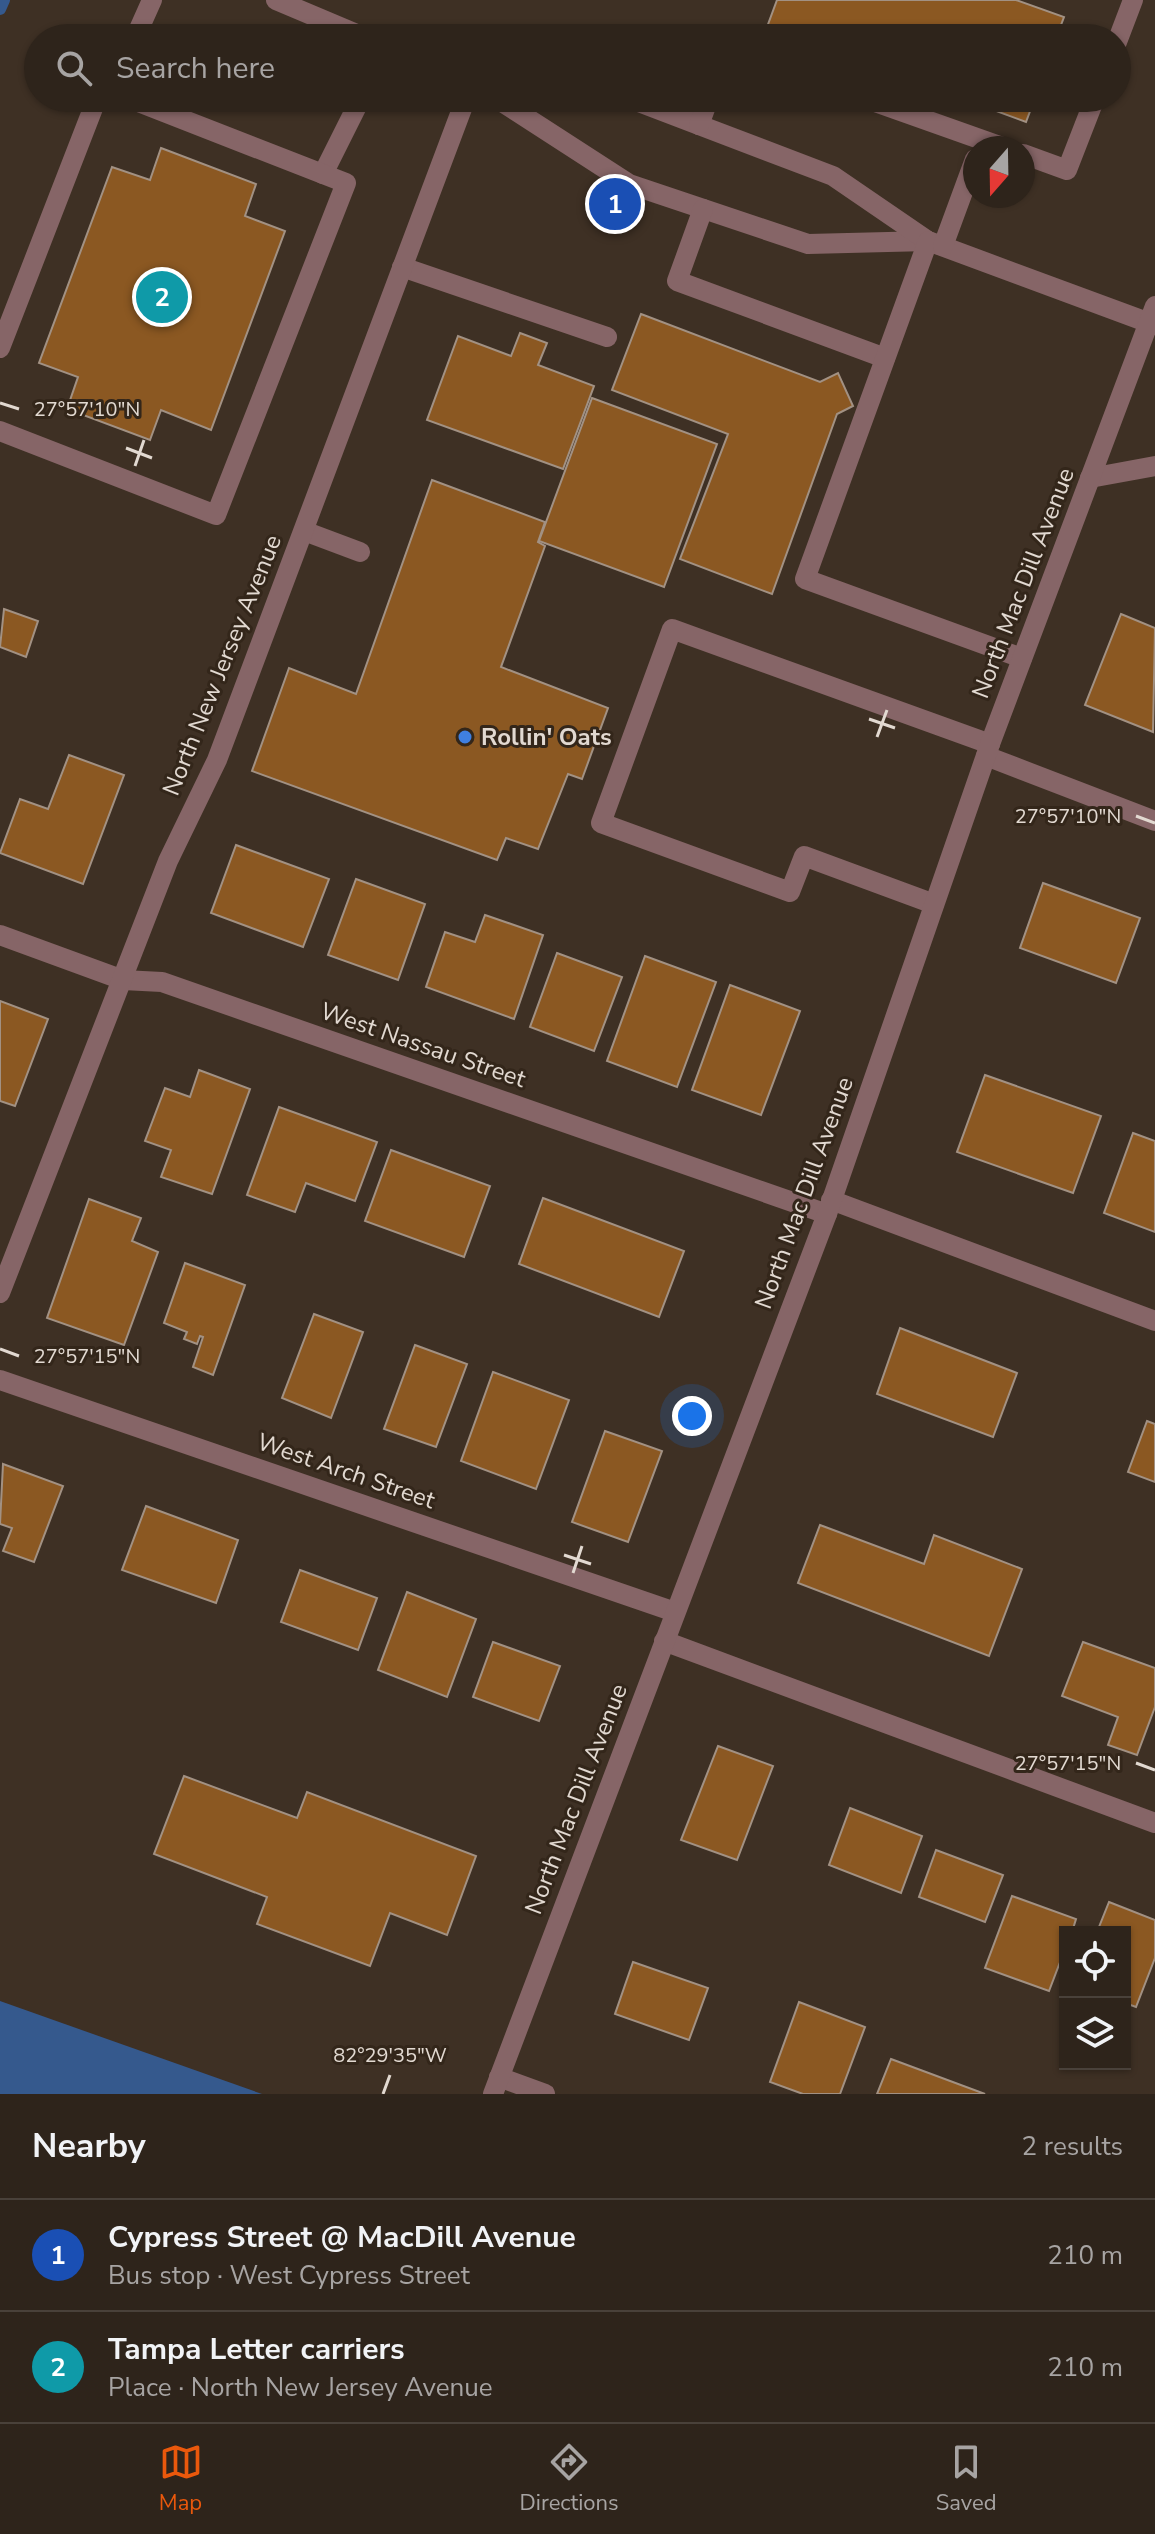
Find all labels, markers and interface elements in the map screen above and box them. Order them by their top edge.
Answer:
search box [24,24,1131,112]
icon: search [52,46,96,90]
text: Search here [116,48,275,89]
north arrow [963,136,1035,208]
pin: 1 [589,174,641,234]
pin: 2 [136,267,188,327]
text: 27°57'10"N [34,396,140,423]
street label: North Mac Dill Avenue [964,463,1082,703]
street label: North New Jersey Avenue [155,530,289,800]
place label: Rollin' Oats [481,721,612,753]
marker: Rollin' Oats [456,728,474,746]
text: 27°57'10"N [1015,803,1121,830]
street label: West Nassau Street [316,995,530,1095]
street label: North Mac Dill Avenue [747,1073,861,1313]
text: 27°57'15"N [34,1343,140,1370]
your location [672,1396,712,1436]
street label: West Arch Street [253,1426,440,1517]
street label: North Mac Dill Avenue [517,1679,635,1919]
text: 27°57'15"N [1015,1750,1121,1777]
map controls [1059,1926,1131,2070]
button: locate [1059,1926,1131,1998]
button: layers [1059,1998,1131,2070]
text: 82°29'35"W [333,2042,447,2069]
text: Nearby [32,2123,146,2169]
text: 2 results [1022,2129,1123,2164]
text: Cypress Street @ MacDill Avenue [108,2217,576,2258]
text: 1 [50,2238,66,2273]
text: 210 m [1047,2238,1123,2273]
text: Bus stop · West Cypress Street [108,2258,470,2293]
text: Tampa Letter carriers [108,2329,405,2370]
text: 2 [50,2350,66,2385]
text: 210 m [1047,2350,1123,2385]
text: Place · North New Jersey Avenue [108,2370,493,2405]
tab: Map [159,2440,203,2518]
tab: Directions [520,2440,619,2518]
tab: Saved [936,2440,996,2518]

